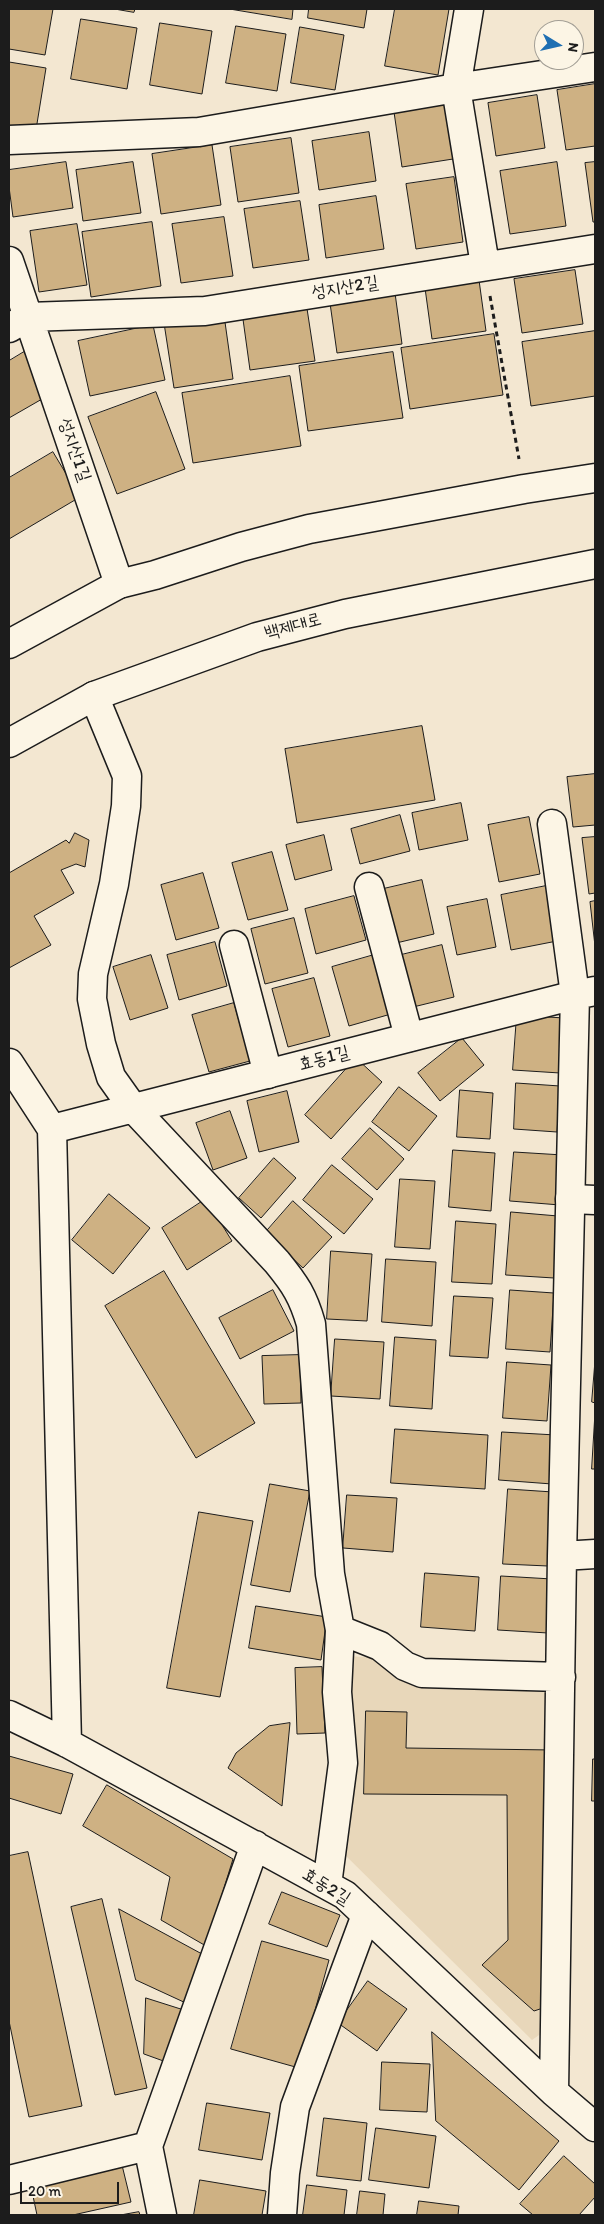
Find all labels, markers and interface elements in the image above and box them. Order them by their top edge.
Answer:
north arrow [534,20,584,70]
text: N [564,41,582,53]
street label: 성지산2길 [310,272,380,304]
street label: 성지산1길 [53,415,95,485]
street label: 백제대로 [262,609,324,645]
street label: 효동1길 [296,1042,352,1076]
street label: 효동2길 [298,1864,354,1910]
scale bar [22,2172,121,2204]
text: 20 m [28,2182,61,2200]

